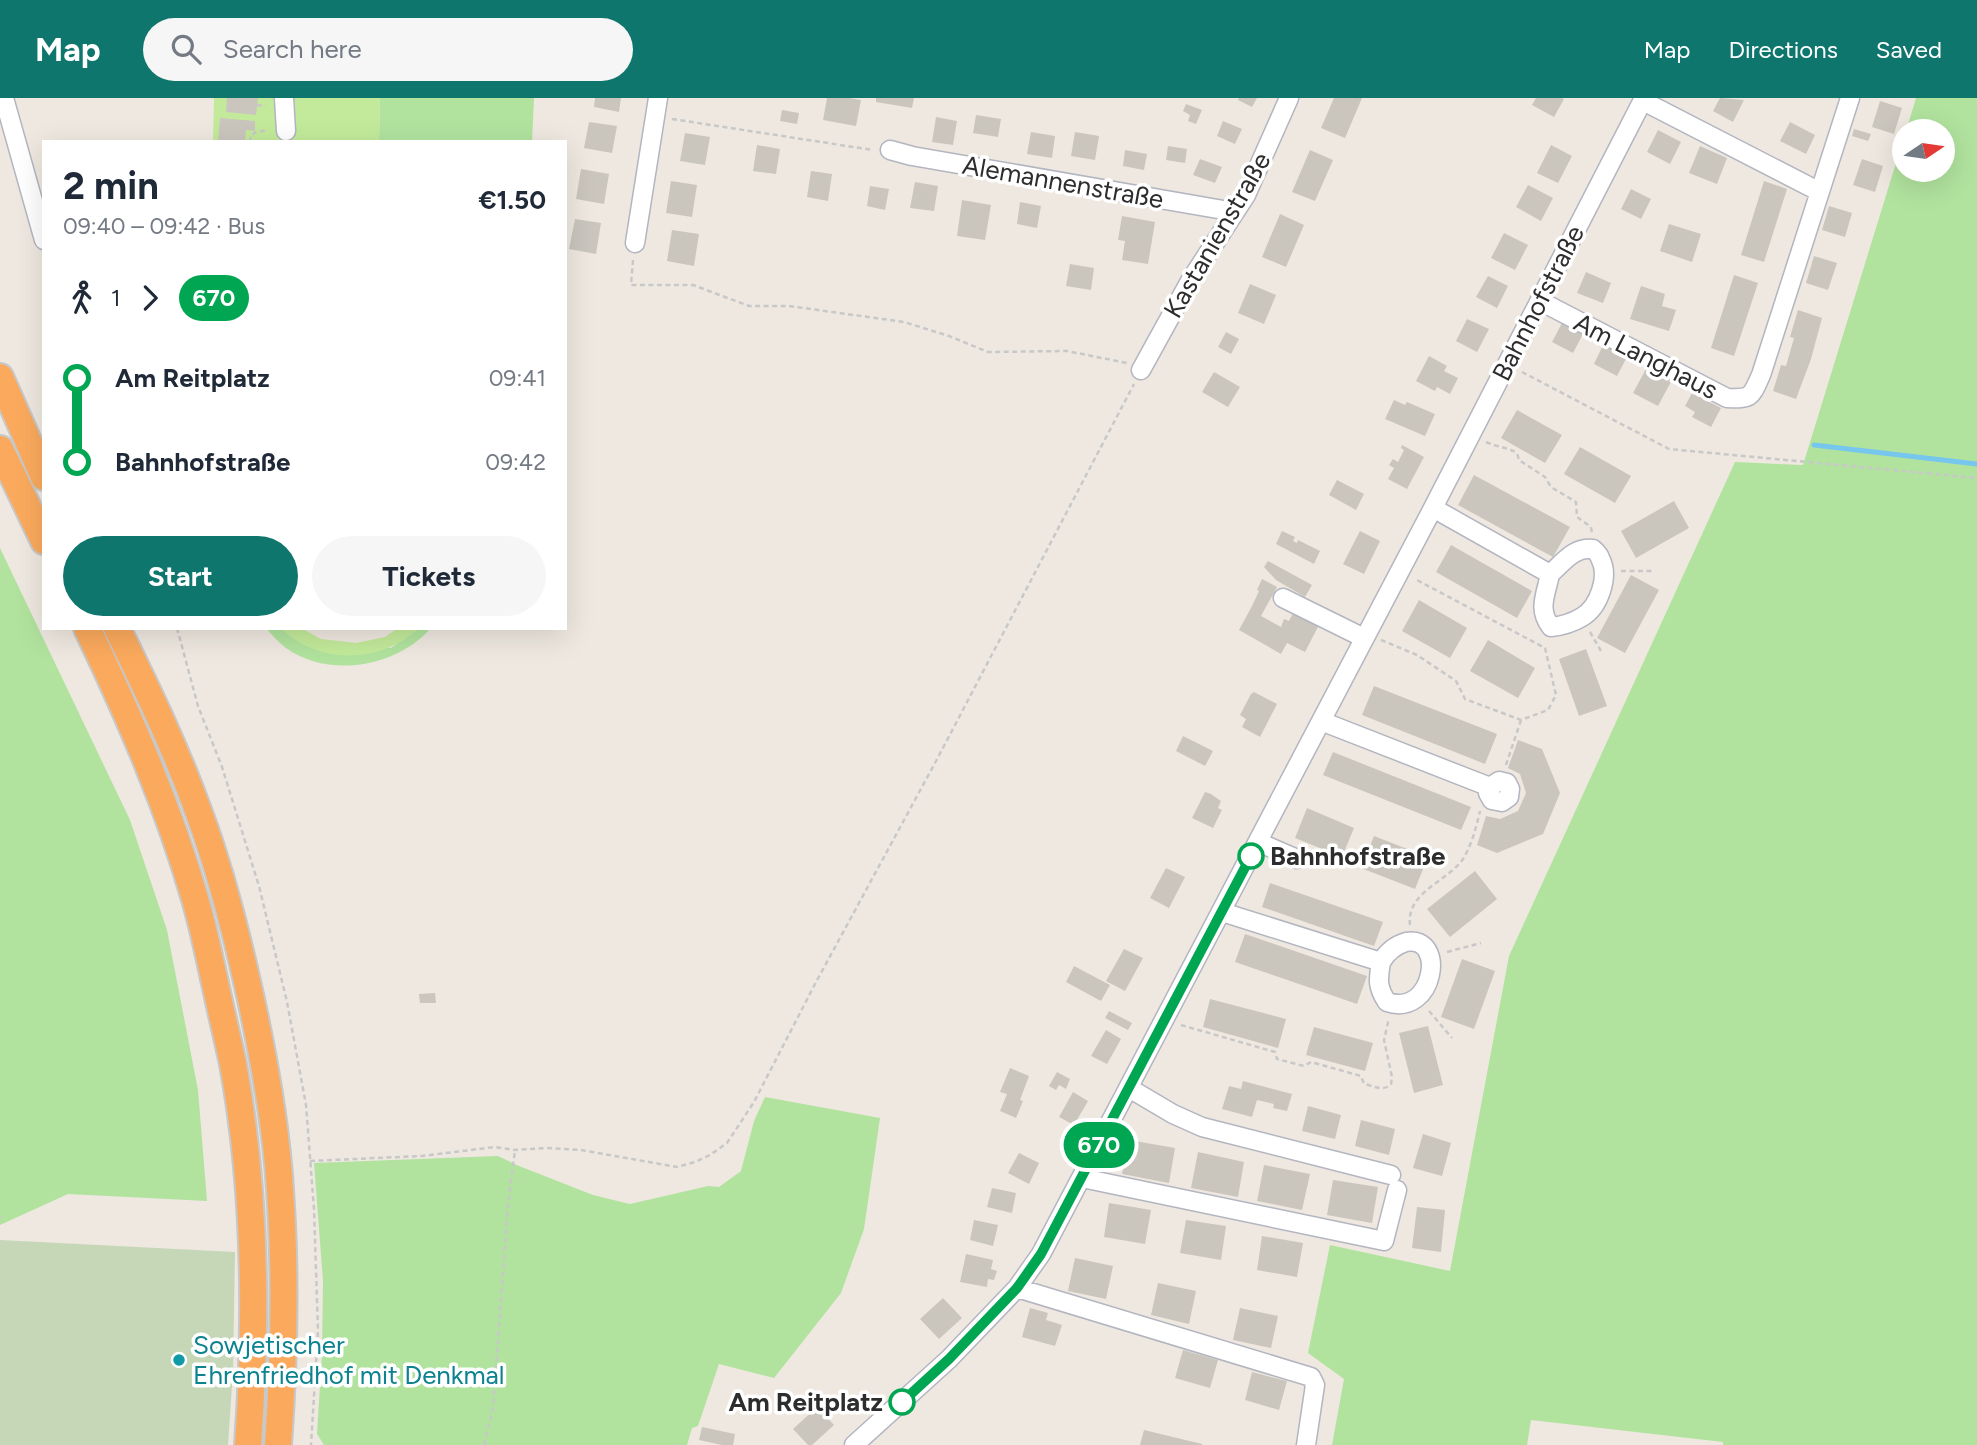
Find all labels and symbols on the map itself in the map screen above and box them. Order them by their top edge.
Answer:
north arrow [1892,119,1955,182]
street label: Kastanienstraße [1157,146,1277,324]
street label: Alemannenstraße [960,149,1166,215]
street label: Bahnhofstraße [1485,220,1591,386]
street label: Am Langhaus [1569,306,1723,406]
place label: Bahnhofstraße [1270,840,1445,872]
marker: Bahnhofstraße [1238,843,1264,869]
line badge: 670 [1059,1122,1139,1168]
place label: Sowjetischer Ehrenfriedhof mit Denkmal [193,1329,505,1391]
marker: Sowjetischer Ehrenfriedhof mit Denkmal [171,1352,187,1368]
place label: Am Reitplatz [728,1386,883,1418]
marker: Am Reitplatz [889,1389,915,1415]

